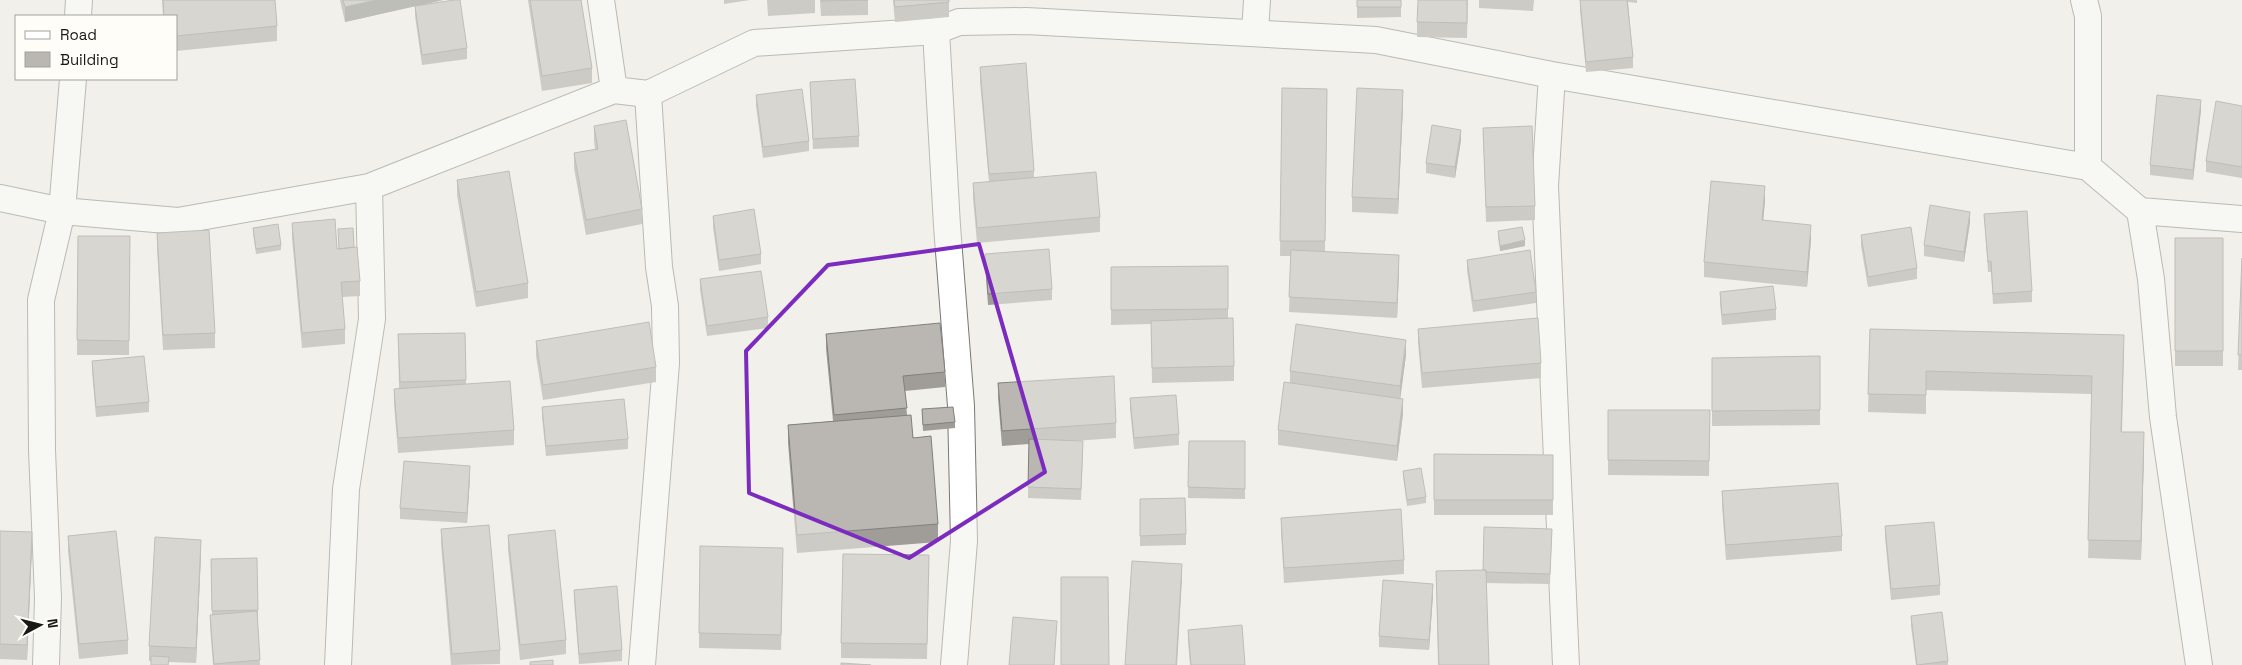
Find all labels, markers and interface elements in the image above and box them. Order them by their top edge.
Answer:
legend [15,15,178,80]
text: Road [60,25,97,44]
text: Building [60,50,119,69]
north arrow [15,600,65,650]
text: N [43,618,62,629]

